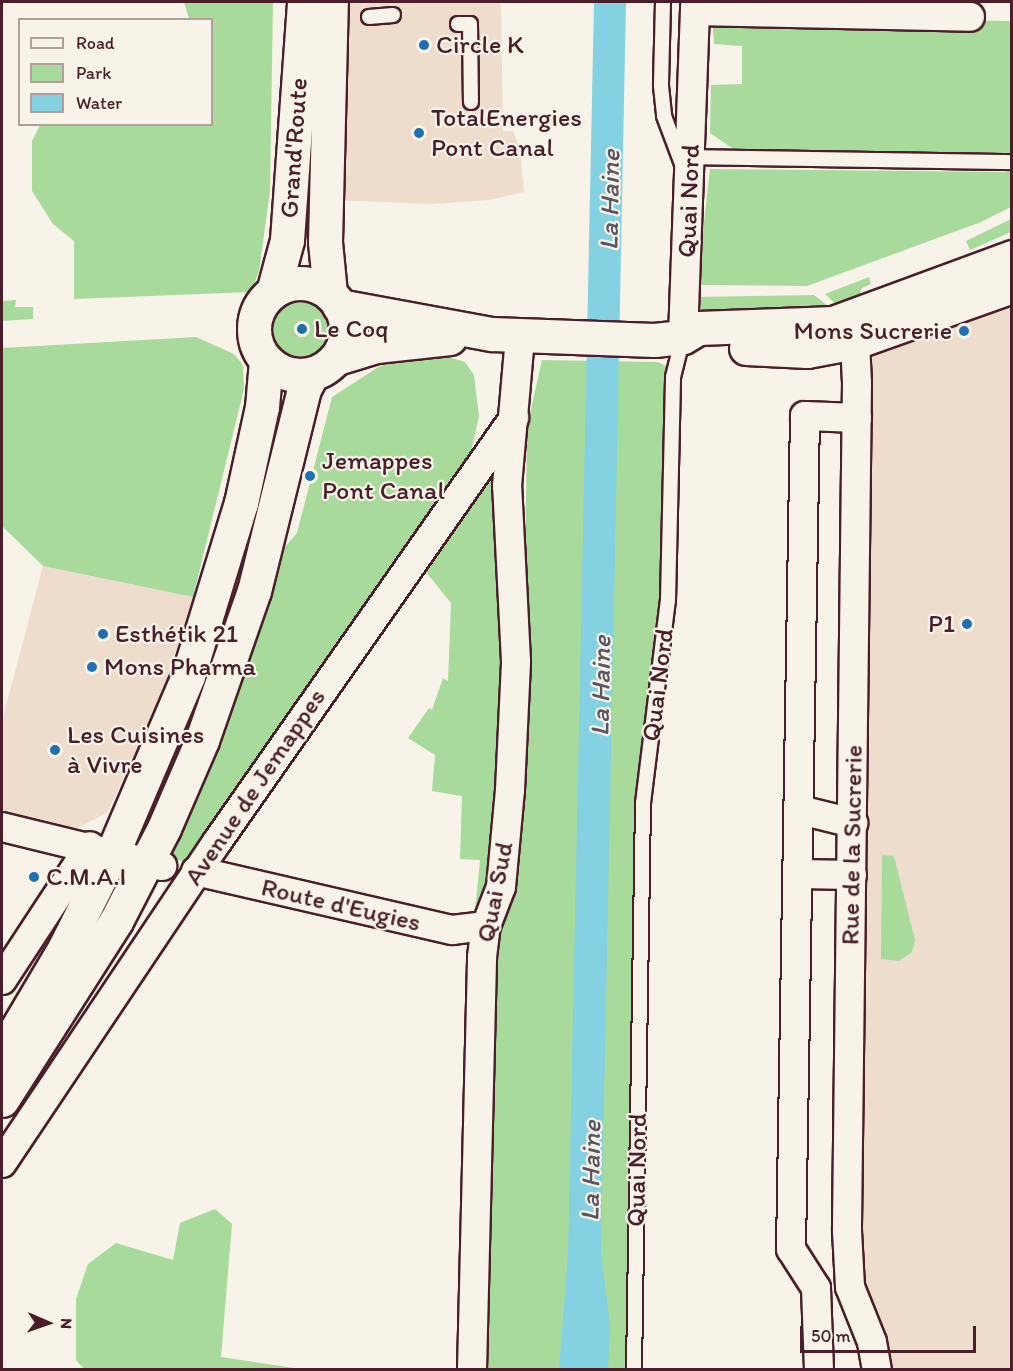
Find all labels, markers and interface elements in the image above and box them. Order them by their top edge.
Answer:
legend [18,18,213,126]
place label: Circle K [436,29,524,61]
text: Road [76,32,115,54]
marker: Circle K [417,38,431,52]
text: Park [76,62,111,84]
street label: Grand'Route [274,77,314,219]
text: Water [76,92,122,114]
place label: TotalEnergies Pont Canal [431,102,582,164]
marker: TotalEnergies Pont Canal [412,126,426,140]
street label: Quai Nord [671,144,707,258]
water label: La Haine [592,149,626,251]
place label: Le Coq [314,313,389,345]
place label: Mons Sucrerie [793,315,952,347]
marker: Le Coq [295,322,309,336]
marker: Mons Sucrerie [957,324,971,338]
place label: Jemappes Pont Canal [322,445,445,506]
marker: Jemappes Pont Canal [303,469,317,483]
place label: P1 [928,608,955,640]
marker: P1 [960,617,974,631]
place label: Esthétik 21 [115,618,238,650]
marker: Esthétik 21 [96,627,110,641]
street label: Quai Nord [636,627,680,743]
water label: La Haine [583,635,617,737]
place label: Mons Pharma [104,651,257,683]
marker: Mons Pharma [85,660,99,674]
street label: Avenue de Jemappes [178,683,332,891]
place label: Les Cuisines à Vivre [67,719,204,780]
marker: Les Cuisines à Vivre [48,743,62,757]
street label: Rue de la Sucrerie [835,745,869,945]
street label: Quai Sud [470,839,520,945]
place label: C.M.A.I [46,861,126,893]
marker: C.M.A.I [27,870,41,884]
street label: Route d'Eugies [258,871,424,939]
street label: Quai Nord [620,1113,654,1227]
water label: La Haine [573,1120,607,1222]
north arrow [18,1293,78,1353]
scale bar [803,1314,978,1352]
text: N [57,1318,76,1329]
text: 50 m [811,1325,851,1347]

